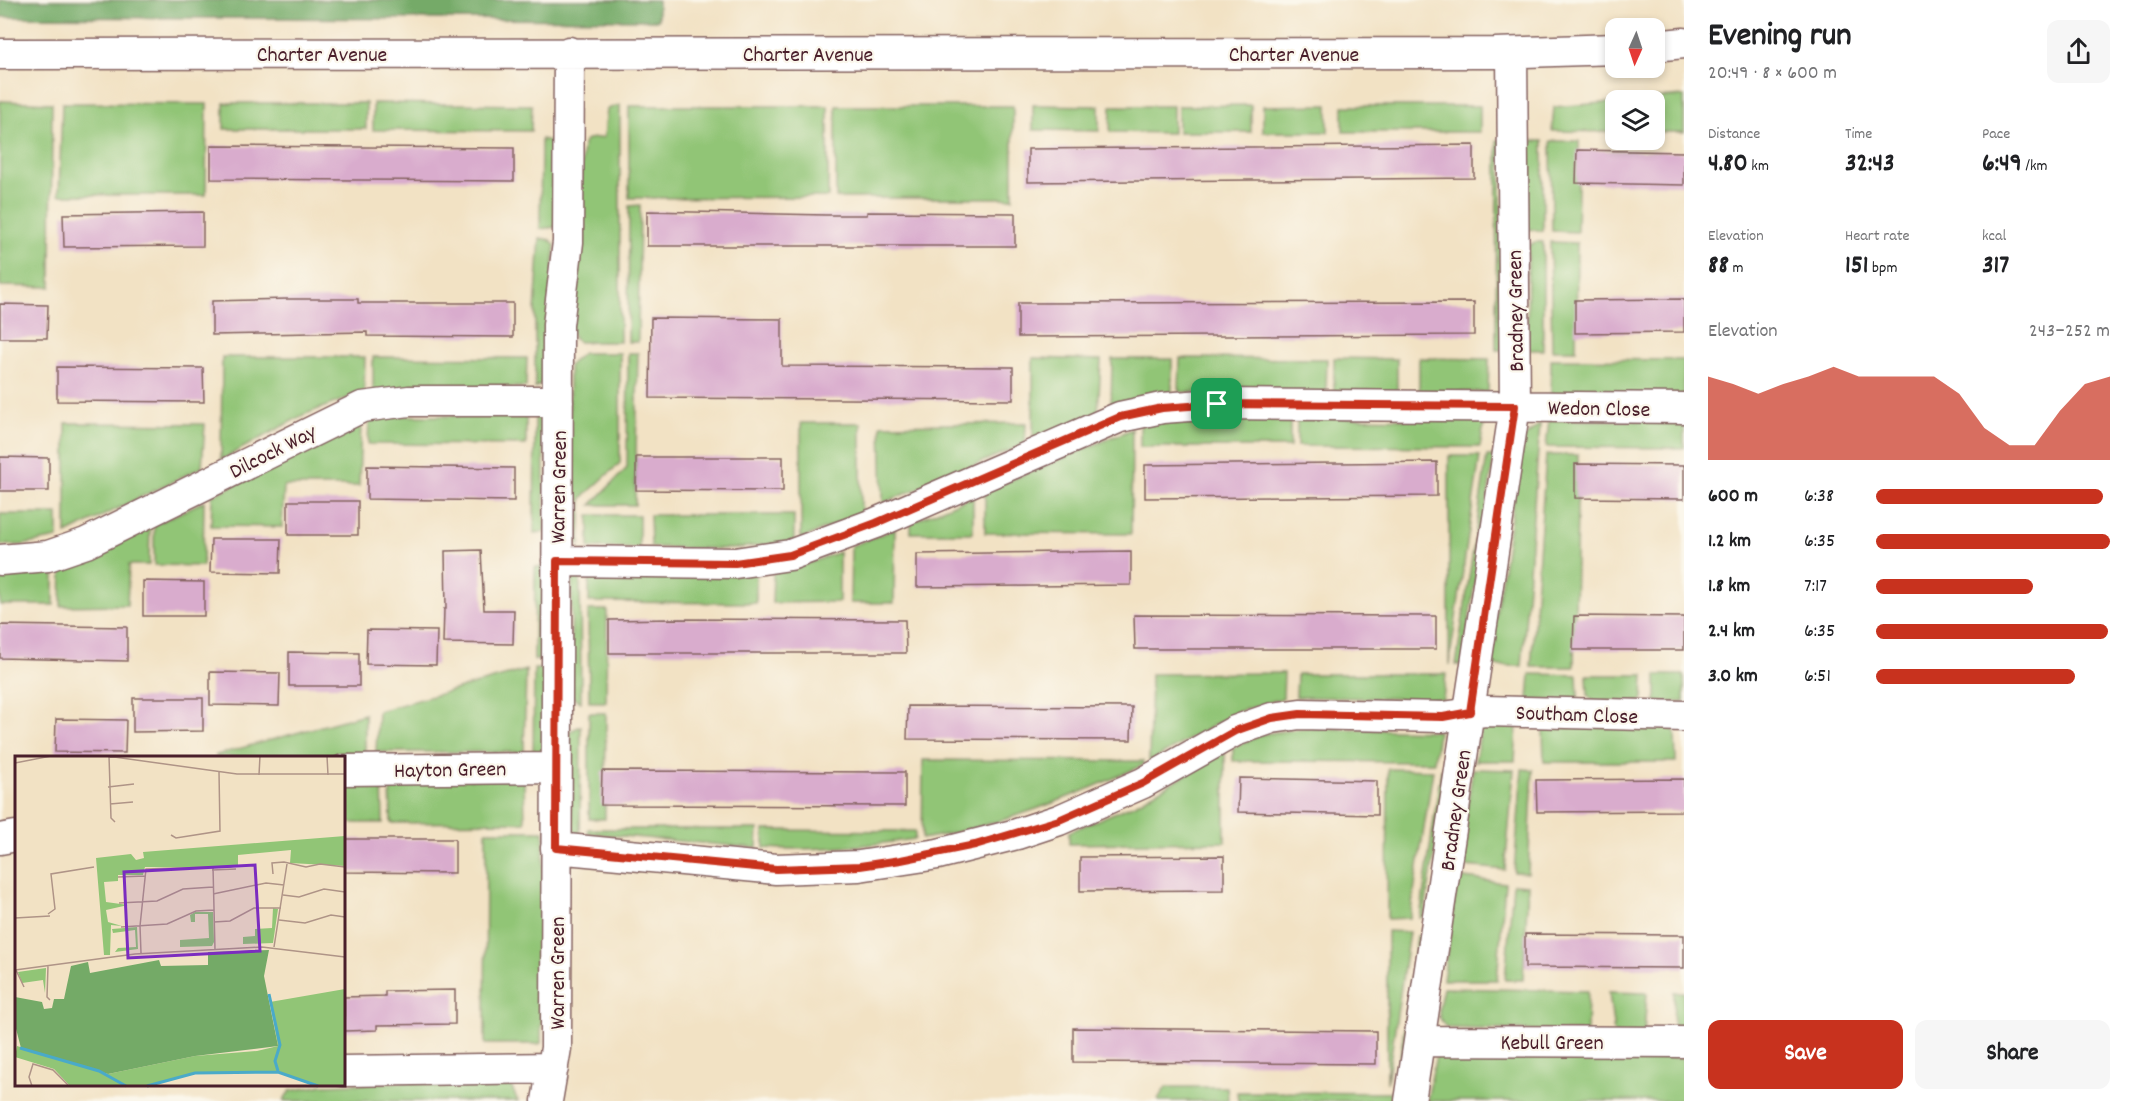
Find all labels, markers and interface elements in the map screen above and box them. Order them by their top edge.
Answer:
text: Evening run [1708,14,1852,61]
north arrow [1605,18,1665,78]
map controls [1605,18,1665,150]
button: share [2047,20,2110,83]
street label: Charter Avenue [257,41,387,72]
street label: Charter Avenue [743,41,873,72]
street label: Charter Avenue [1229,41,1359,72]
text: 20:49 · 8 × 600 m [1708,60,1837,88]
button: layers [1605,90,1665,150]
text: Distance [1708,123,1760,146]
text: Time [1845,123,1872,146]
text: Pace [1982,123,2010,146]
text: 4.80 [1708,146,1748,183]
text: 32:43 [1845,146,1895,183]
text: 6:49 [1982,146,2022,183]
text: km [1748,155,1769,178]
text: /km [2022,155,2048,178]
text: Elevation [1708,225,1764,248]
text: Heart rate [1845,225,1910,248]
text: kcal [1982,225,2006,248]
text: 88 [1708,248,1729,285]
text: 151 [1845,248,1868,285]
text: 317 [1982,248,2009,285]
street label: Bradney Green [1501,250,1534,372]
text: m [1729,257,1744,280]
text: bpm [1868,257,1897,280]
text: Elevation [1708,318,1778,346]
text: 243–252 m [2029,318,2110,346]
pin [1191,378,1242,429]
icon: arrive [1200,387,1233,420]
street label: Wedon Close [1547,394,1650,427]
street label: Dilcock Way [225,417,323,488]
street label: Warren Green [544,430,577,544]
text: 600 m [1708,483,1758,511]
text: 6:38 [1804,483,1834,511]
text: 1.2 km [1708,528,1751,556]
text: 6:35 [1804,528,1835,556]
text: 1.8 km [1708,573,1750,601]
text: 7:17 [1804,573,1827,601]
text: 2.4 km [1708,618,1755,646]
text: 6:35 [1804,618,1835,646]
text: 3.0 km [1708,663,1758,691]
text: 6:51 [1804,663,1831,691]
street label: Southam Close [1515,699,1639,734]
street label: Bradney Green [1434,748,1481,873]
street label: Hayton Green [394,755,507,788]
inset map [15,756,345,1086]
street label: Warren Green [544,917,575,1029]
button: Save [1708,1020,1903,1089]
button: Share [1915,1020,2110,1089]
street label: Kebull Green [1500,1029,1604,1060]

